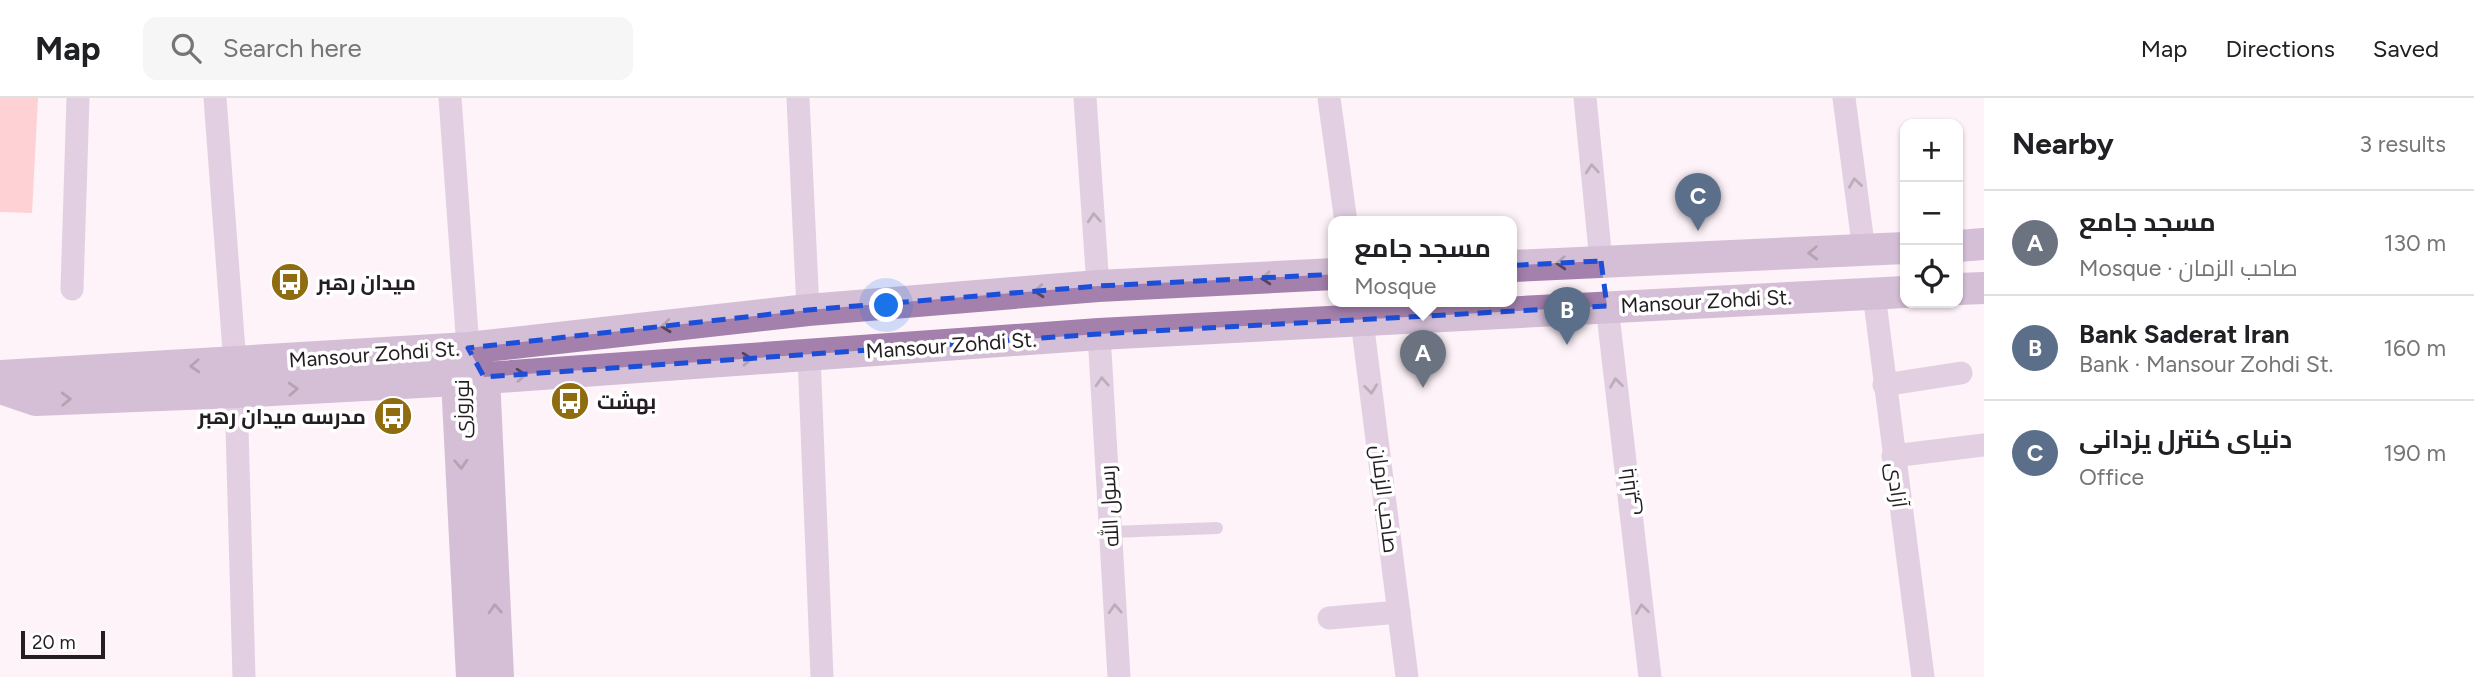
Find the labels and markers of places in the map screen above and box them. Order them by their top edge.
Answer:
pin: C [1675,173,1721,231]
bus stop icon: میدان رهبر [269,261,311,303]
place label: میدان رهبر [316,270,416,295]
pin: B [1544,287,1590,345]
pin: A [1400,330,1446,388]
bus stop icon: بهشت [549,380,591,422]
place label: بهشت [597,389,656,415]
bus stop icon: مدرسه میدان رهبر [372,395,414,437]
place label: مدرسه میدان رهبر [197,404,366,429]

